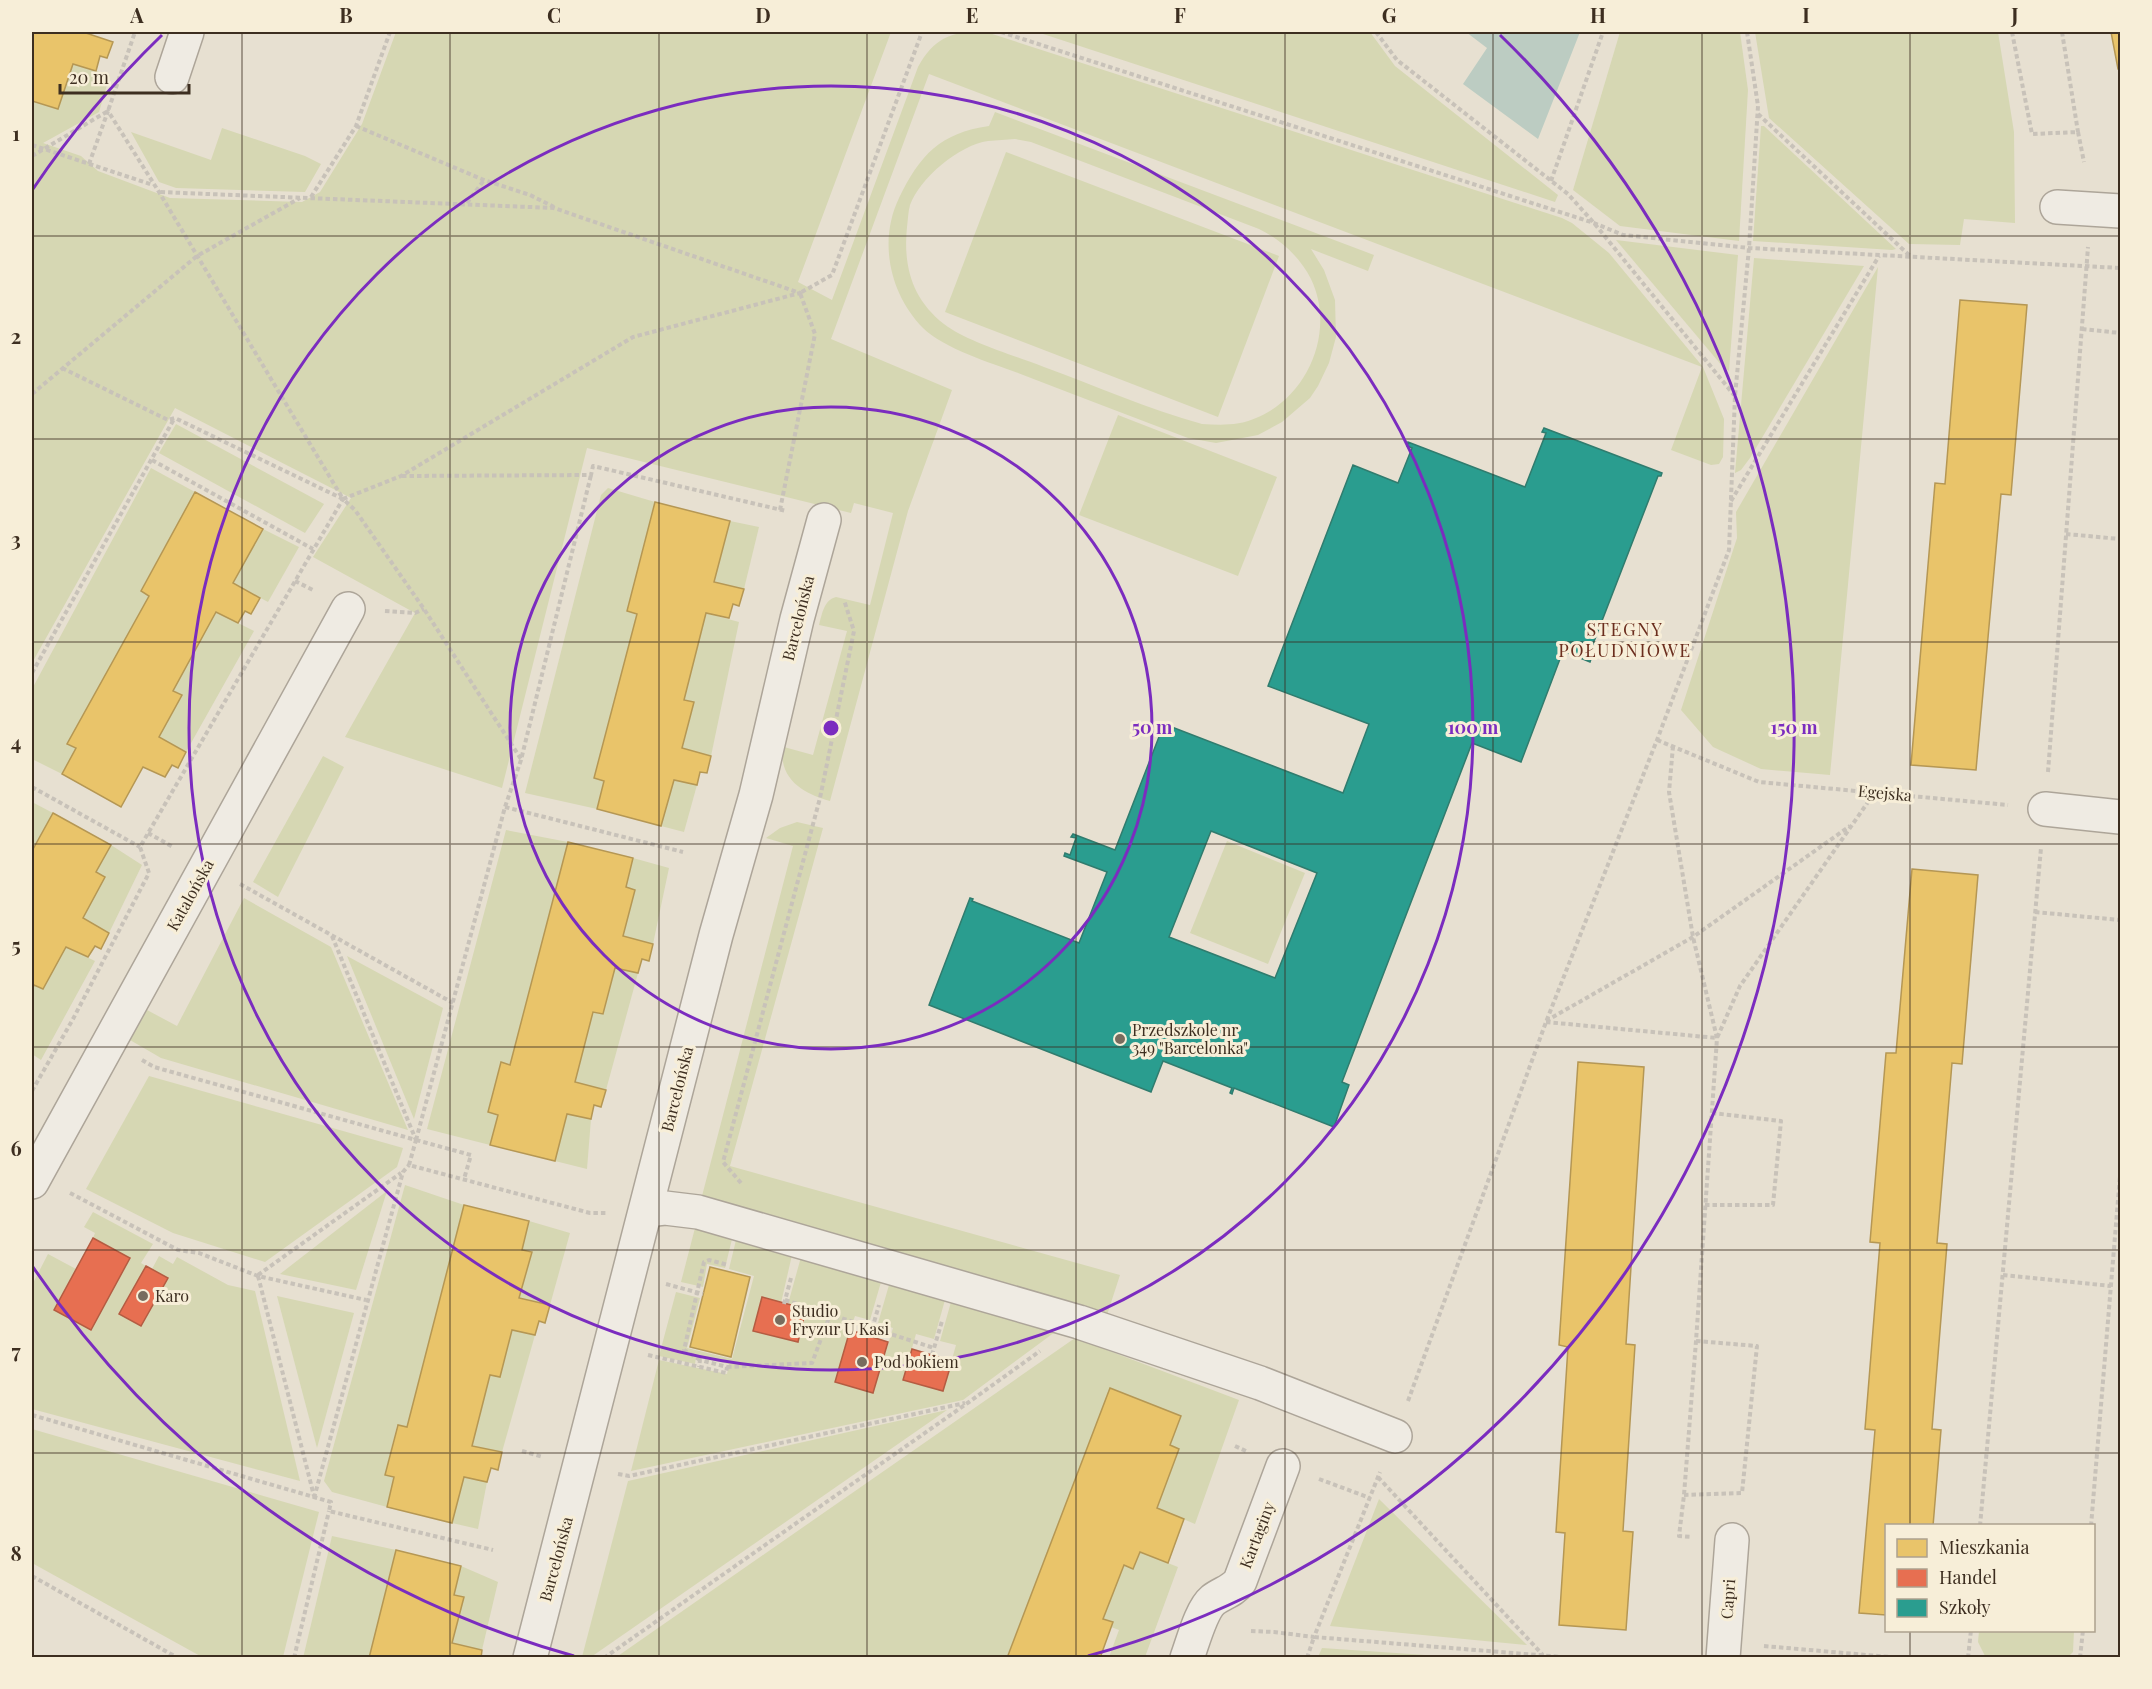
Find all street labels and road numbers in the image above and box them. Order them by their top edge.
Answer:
street label: Barcelońska [777,573,818,663]
street label: Egejska [1857,780,1913,805]
street label: Katalońska [161,855,218,934]
street label: Barcelońska [656,1044,697,1134]
street label: Kartaginy [1234,1498,1279,1571]
street label: Barcelońska [534,1514,577,1604]
street label: Capri [1716,1578,1739,1620]

